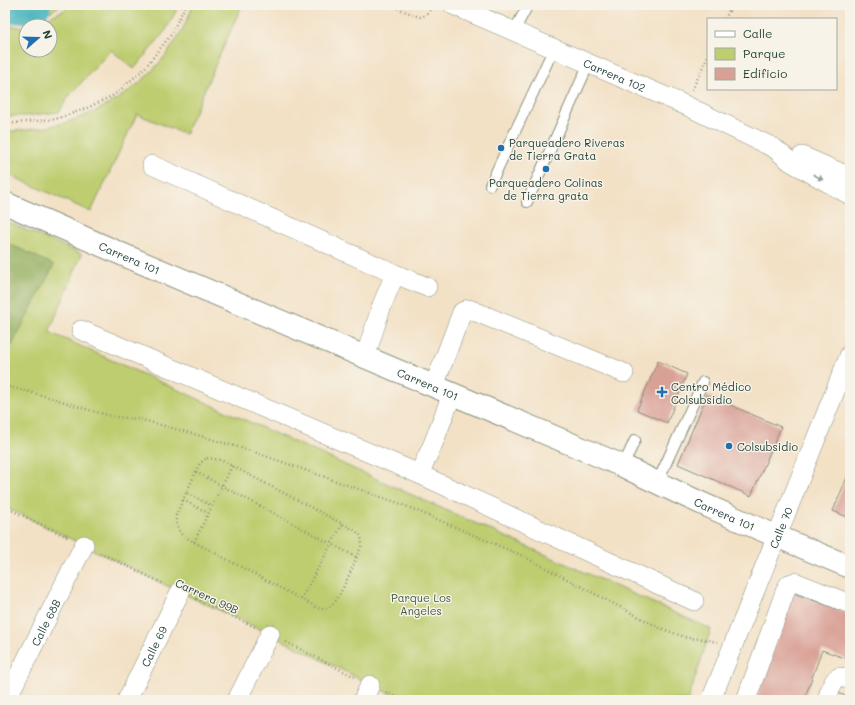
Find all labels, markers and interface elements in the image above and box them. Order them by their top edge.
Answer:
north arrow [18,18,58,58]
legend [707,18,837,90]
text: Calle [743,25,773,41]
text: N [39,28,56,41]
text: Parque [743,45,786,61]
street label: Carrera 102 [581,55,648,95]
text: Edificio [743,65,787,81]
place label: Parqueadero Riveras de Tierra Grata [509,135,625,163]
marker: Parqueadero Riveras de Tierra Grata [496,143,506,153]
marker: Parqueadero Colinas de Tierra grata [541,164,551,174]
one-way arrow [812,174,824,181]
place label: Parqueadero Colinas de Tierra grata [489,175,603,203]
street label: Carrera 101 [97,238,163,277]
street label: Carrera 101 [395,364,461,403]
place label: Centro Médico Colsubsidio [671,379,752,407]
marker: Centro Médico Colsubsidio [656,386,668,398]
place label: Colsubsidio [737,439,799,454]
marker: Colsubsidio [724,441,734,451]
street label: Carrera 101 [692,493,758,534]
street label: Calle 70 [765,504,795,550]
street label: Carrera 99B [173,575,241,617]
park label: Parque Los Angeles [391,590,451,618]
street label: Calle 68B [27,596,63,648]
street label: Calle 69 [137,623,170,669]

